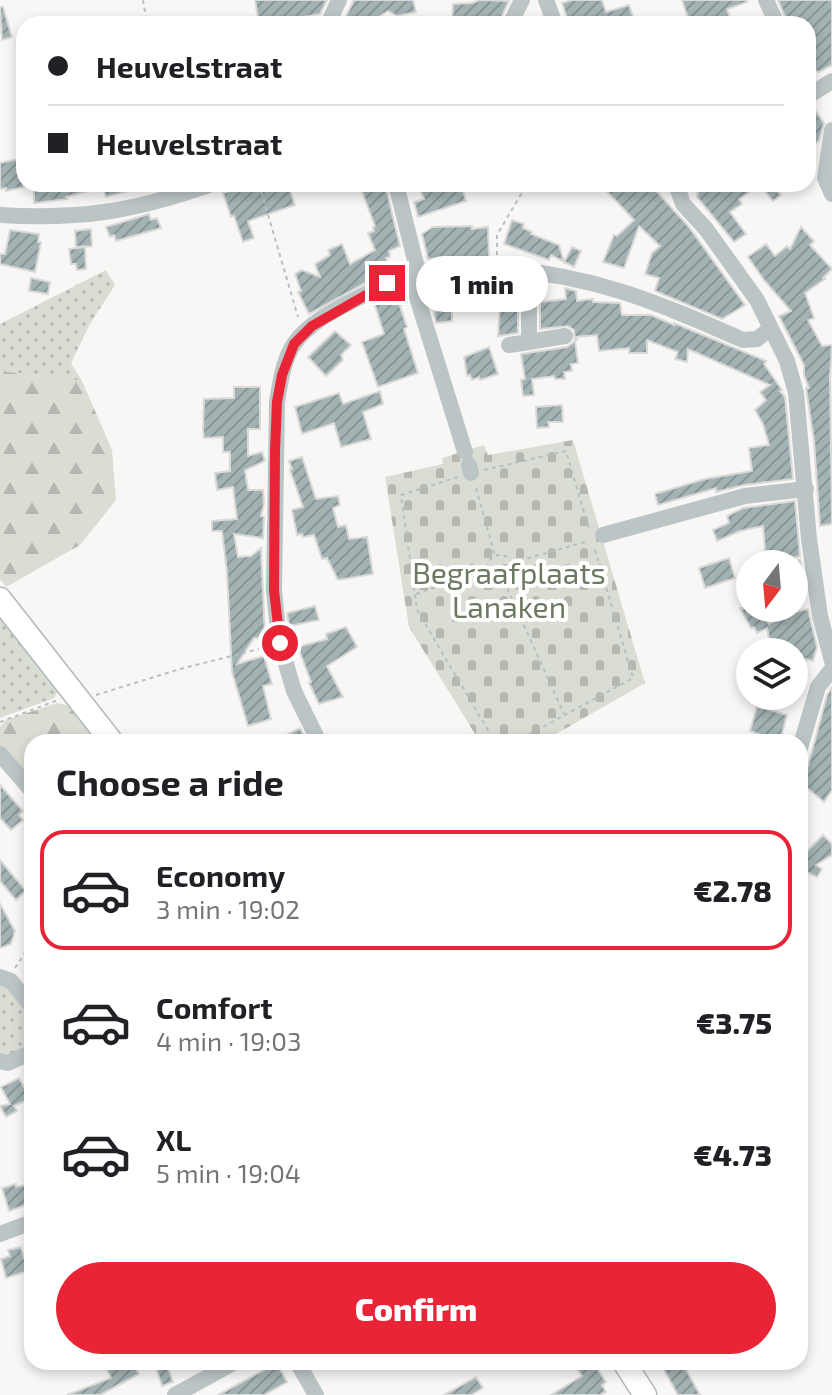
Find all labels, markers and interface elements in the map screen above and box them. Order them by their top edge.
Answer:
text: Heuvelstraat [96,48,282,84]
text: Heuvelstraat [96,125,282,161]
callout: 1 min [415,255,547,311]
route end [369,265,405,301]
text: 1 min [450,268,514,299]
north arrow [736,550,808,622]
map controls [736,550,808,710]
park label: Begraafplaats Lanaken [412,554,606,624]
route start [262,625,298,661]
button: layers [736,638,808,710]
text: Choose a ride [56,760,284,803]
icon: car [60,854,132,926]
text: Economy [156,857,285,893]
text: €2.78 [693,872,772,908]
text: 3 min · 19:02 [156,893,300,924]
icon: car [60,986,132,1058]
text: Comfort [156,989,273,1025]
text: €3.75 [696,1004,772,1040]
text: 4 min · 19:03 [156,1025,301,1056]
icon: car [60,1118,132,1190]
text: XL [156,1121,191,1157]
text: €4.73 [693,1136,772,1172]
text: 5 min · 19:04 [156,1157,301,1188]
button: Confirm [56,1262,776,1354]

